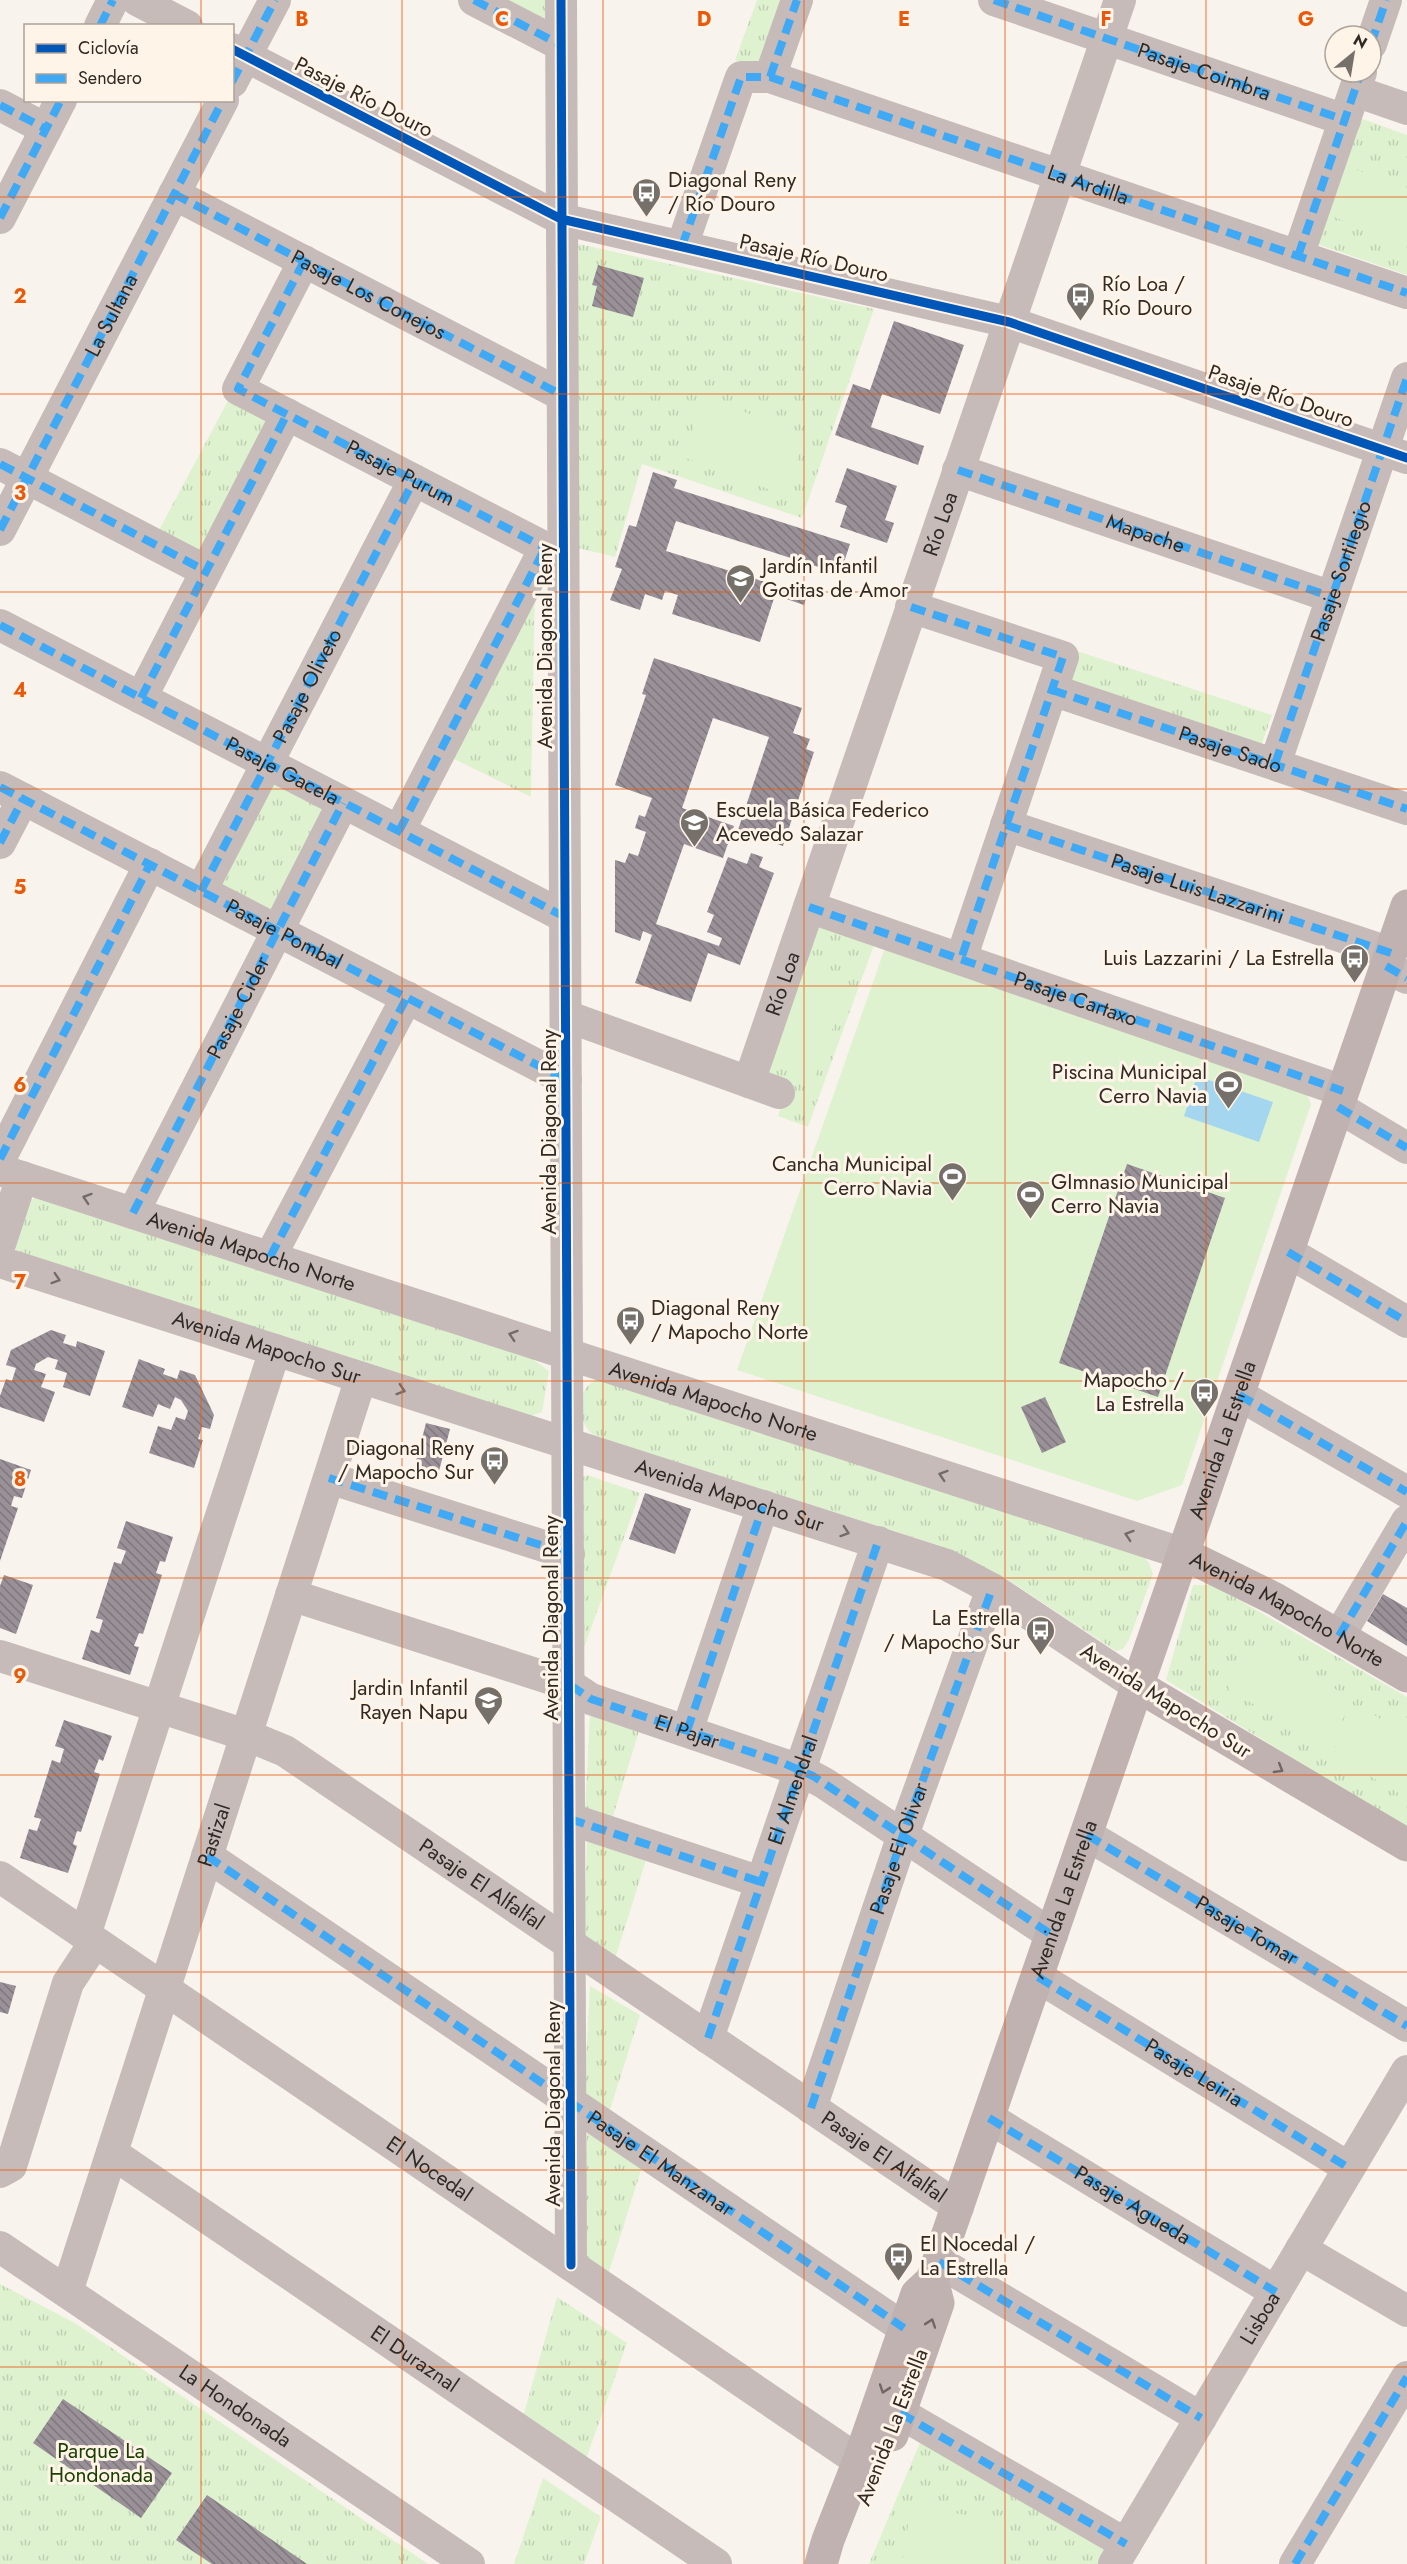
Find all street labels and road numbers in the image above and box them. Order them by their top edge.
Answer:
street label: Pasaje Coimbra [1133,35,1275,108]
street label: Pasaje Río Douro [289,49,439,145]
street label: La Ardilla [1044,157,1133,213]
street label: Pasaje Río Douro [737,226,891,290]
street label: Pasaje Los Conejos [286,242,451,347]
street label: La Sultana [77,269,145,362]
street label: Pasaje Río Douro [1204,357,1358,435]
street label: Pasaje Purum [341,432,460,514]
street label: Río Loa [915,488,965,560]
street label: Pasaje Sortilegio [1303,496,1379,645]
street label: Mapache [1102,506,1189,561]
street label: Avenida Diagonal Reny [530,542,560,749]
street label: Pasaje Oliveto [265,623,349,748]
street label: Pasaje Sado [1175,719,1286,781]
street label: Pasaje Gacela [220,729,345,813]
street label: Pasaje Luis Lazzarini [1107,846,1288,932]
street label: Pasaje Pombal [221,891,348,977]
street label: Río Loa [758,948,808,1020]
street label: Pasaje Cider [199,950,278,1064]
street label: Pasaje Cartaxo [1010,964,1141,1034]
street label: Avenida Diagonal Reny [534,1028,564,1235]
street label: Avenida Mapocho Norte [143,1204,359,1299]
street label: Avenida Mapocho Sur [168,1303,366,1392]
street label: Avenida Mapocho Norte [605,1354,822,1449]
street label: Avenida La Estrella [1181,1357,1264,1523]
street label: Avenida Mapocho Sur [631,1451,829,1540]
street label: Avenida Diagonal Reny [536,1514,566,1721]
street label: Avenida Mapocho Norte [1185,1544,1390,1675]
street label: Avenida Mapocho Sur [1075,1636,1258,1766]
street label: El Pajar [651,1707,724,1757]
street label: El Almendral [760,1731,826,1849]
street label: Pasaje El Olivar [862,1777,936,1919]
street label: Pastizal [190,1800,238,1870]
street label: Avenida La Estrella [1022,1816,1105,1983]
street label: Pasaje El Alfalfal [413,1831,550,1937]
street label: Pasaje Tomar [1190,1888,1304,1973]
street label: Avenida Diagonal Reny [538,2000,568,2207]
street label: Pasaje Leiria [1139,2031,1249,2114]
street label: Pasaje El Manzanar [582,2103,741,2224]
street label: Pasaje El Alfalfal [815,2104,953,2210]
street label: El Nocedal [380,2129,478,2209]
street label: Pasaje Agueda [1069,2158,1197,2252]
street label: Lisboa [1233,2286,1288,2350]
street label: El Duraznal [364,2318,465,2400]
street label: Avenida La Estrella [848,2344,936,2510]
street label: La Hondonada [173,2357,298,2455]

